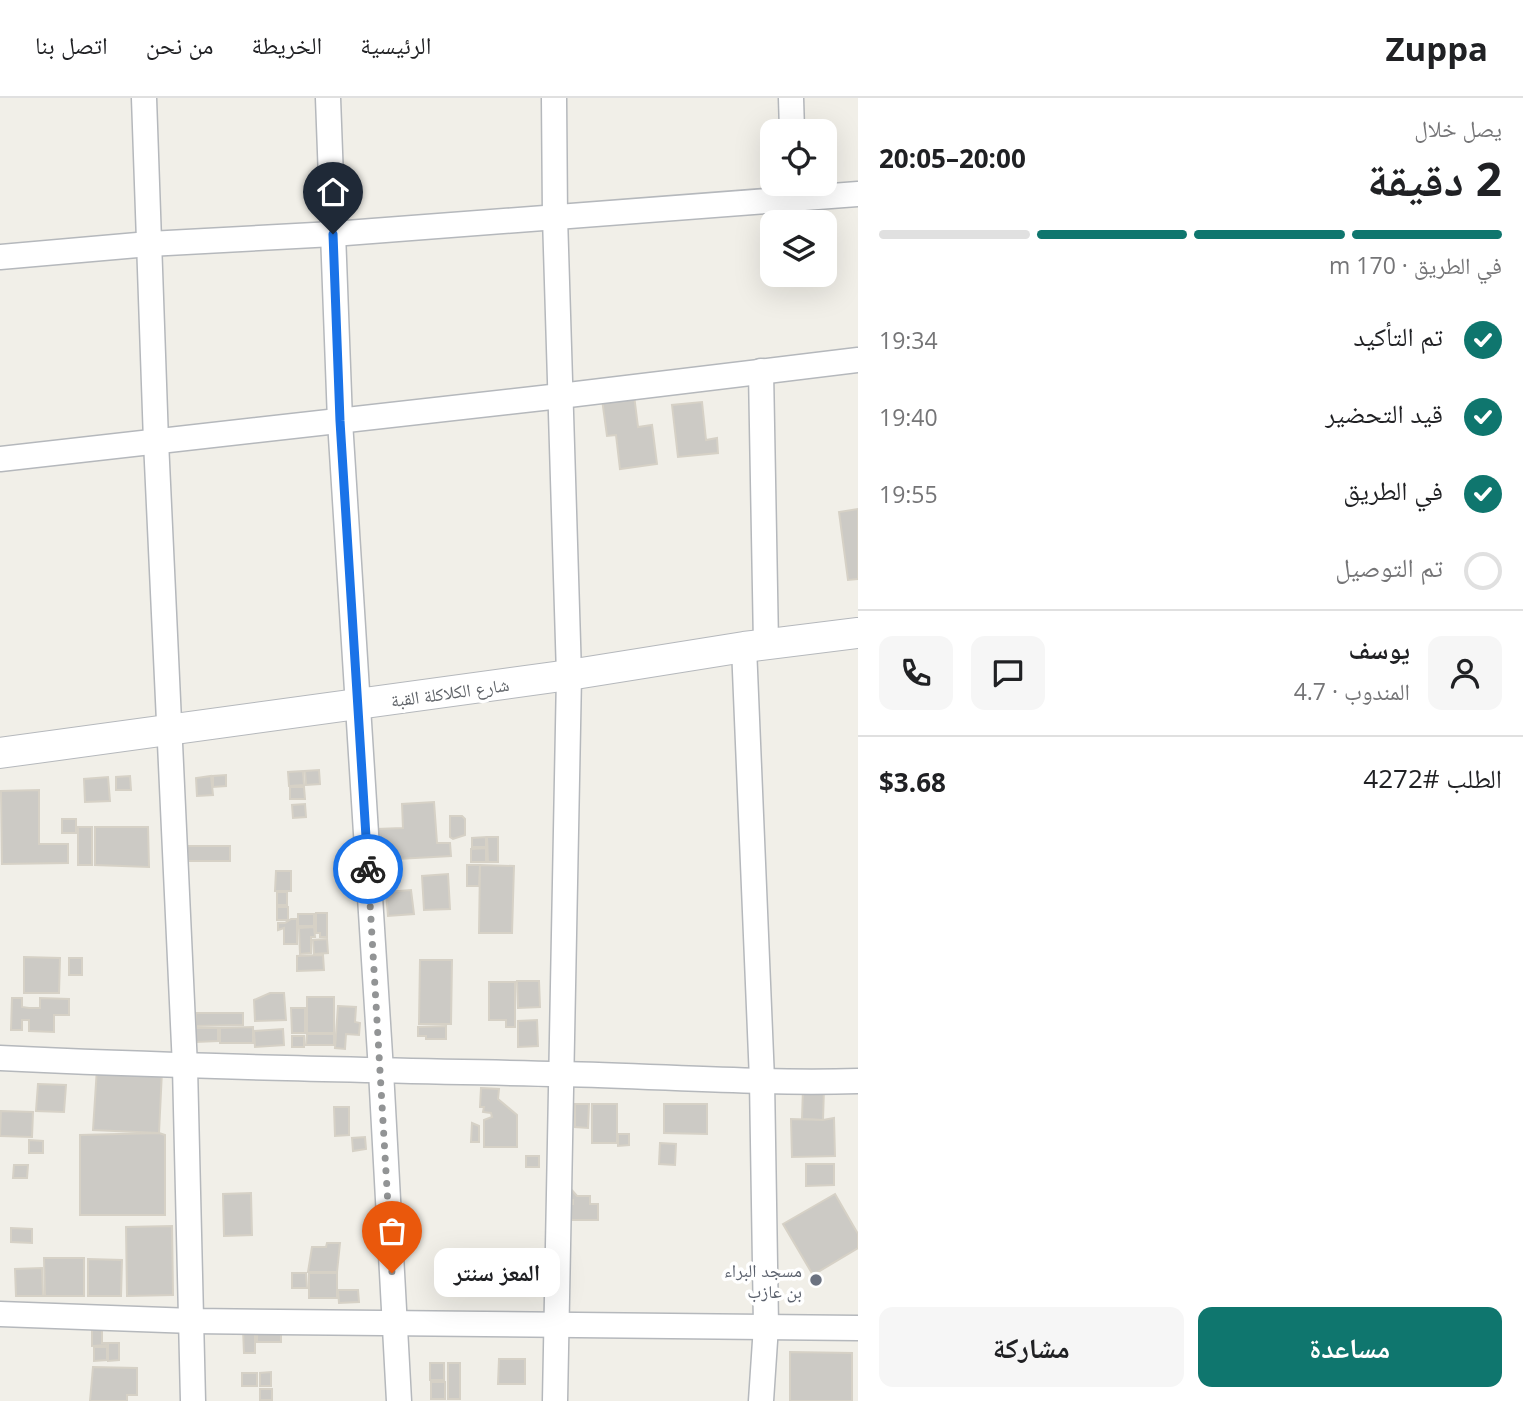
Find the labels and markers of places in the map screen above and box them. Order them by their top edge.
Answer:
pin [303,162,363,234]
pin [362,1201,422,1273]
callout: المعز سنتر [434,1248,560,1298]
place label: مسجد البراء بن عازب [724,1258,802,1303]
marker: مسجد البراء بن عازب [808,1272,824,1288]

